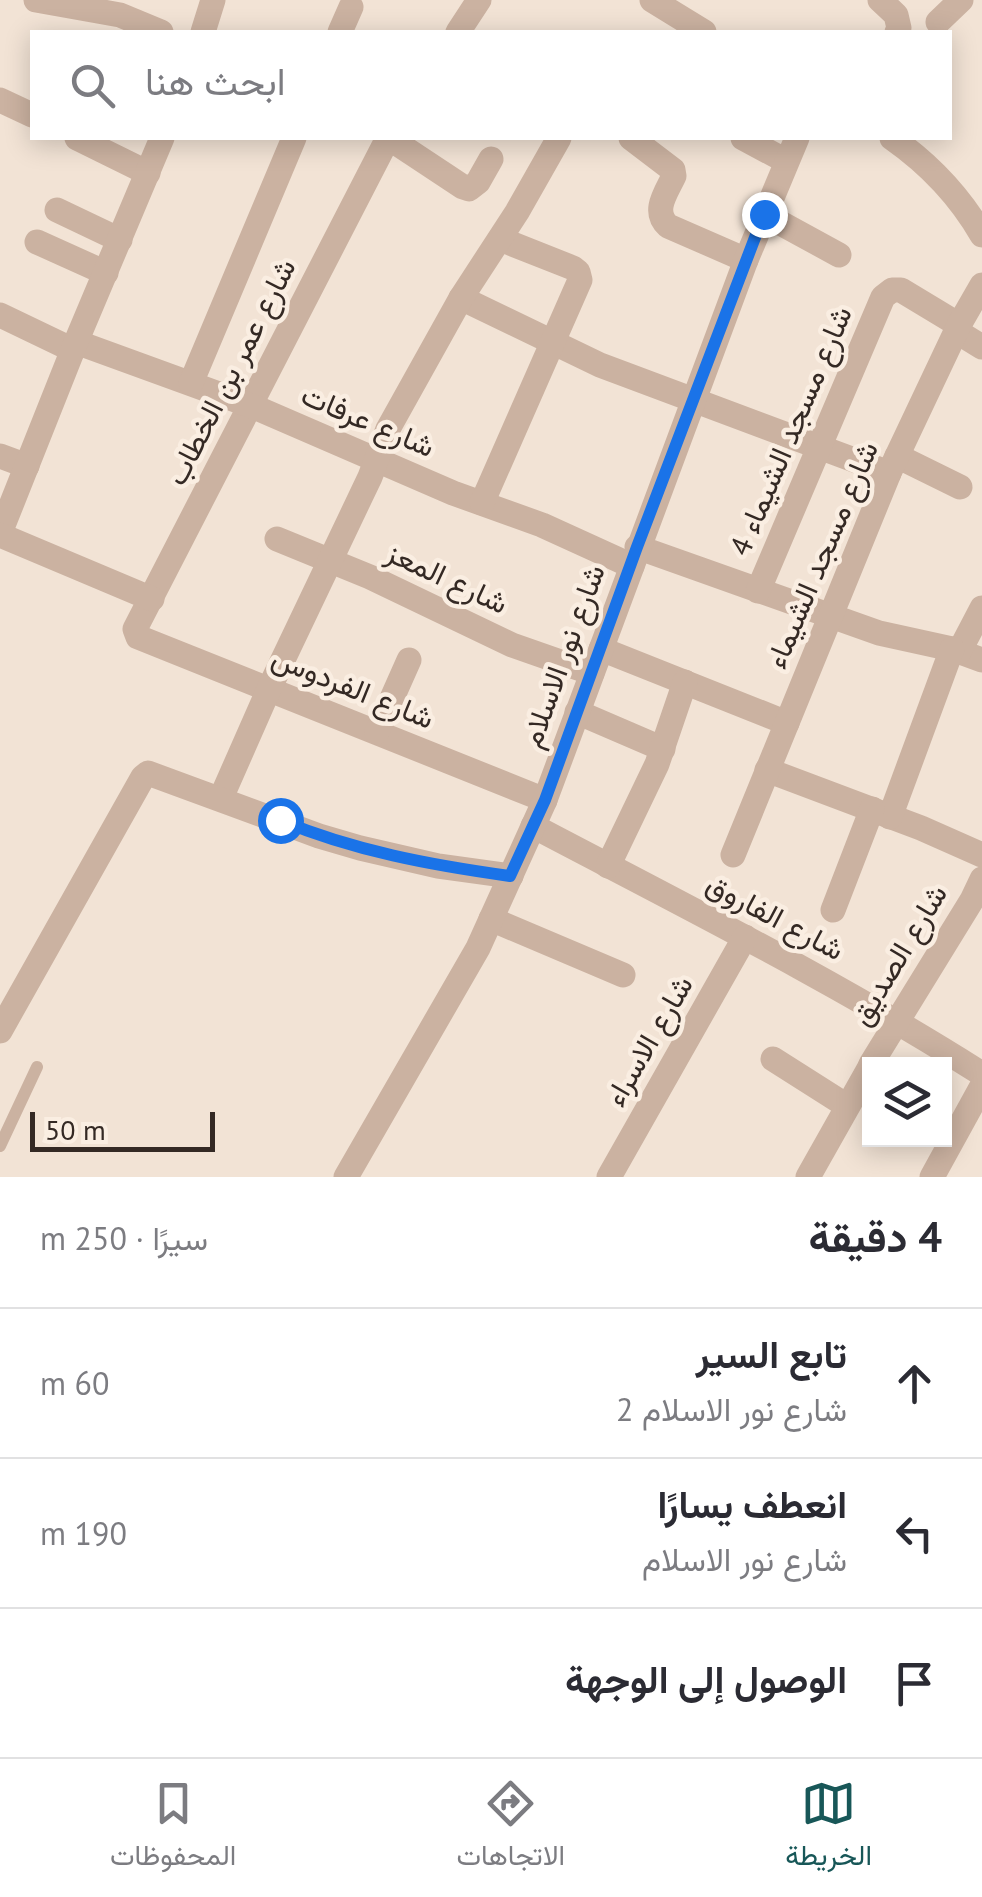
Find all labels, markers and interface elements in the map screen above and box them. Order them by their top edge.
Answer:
search box [30,30,952,140]
text: ابحث هنا [145,56,286,105]
icon: search [65,58,120,113]
route end [742,192,788,238]
street label: شارع عمر بن الخطاب [156,251,305,492]
street label: شارع مسجد الشيماء 4 [722,301,860,561]
street label: شارع عرفات [295,374,441,467]
street label: شارع مسجد الشيماء [758,436,886,674]
street label: شارع المعز [379,531,515,624]
street label: شارع نور الاسلام [510,559,615,753]
street label: شارع الفردوس [266,636,440,739]
route start [258,798,304,844]
street label: شارع الفاروق [699,863,851,970]
street label: شارع الصديق [840,876,957,1033]
street label: شارع الاسراء [595,968,702,1114]
map controls [862,1057,952,1147]
button: layers [862,1057,952,1147]
scale bar [30,1107,215,1152]
text: 50 m [45,1111,106,1148]
text: 4 دقيقة [809,1209,942,1264]
text: سيرًا · 250 m [40,1217,208,1259]
text: تابع السير [696,1329,847,1378]
icon: ahead [887,1356,942,1411]
text: 60 m [40,1362,109,1404]
text: شارع نور الاسلام 2 [616,1388,847,1430]
text: انعطف يسارًا [658,1479,847,1528]
icon: left [887,1506,942,1561]
text: 190 m [40,1512,127,1554]
text: شارع نور الاسلام [642,1538,847,1580]
text: الوصول إلى الوجهة [565,1654,847,1703]
icon: arrive [887,1656,942,1711]
tab: المحفوظات [110,1776,236,1880]
tab: الاتجاهات [456,1776,565,1880]
tab: الخريطة [785,1776,872,1880]

